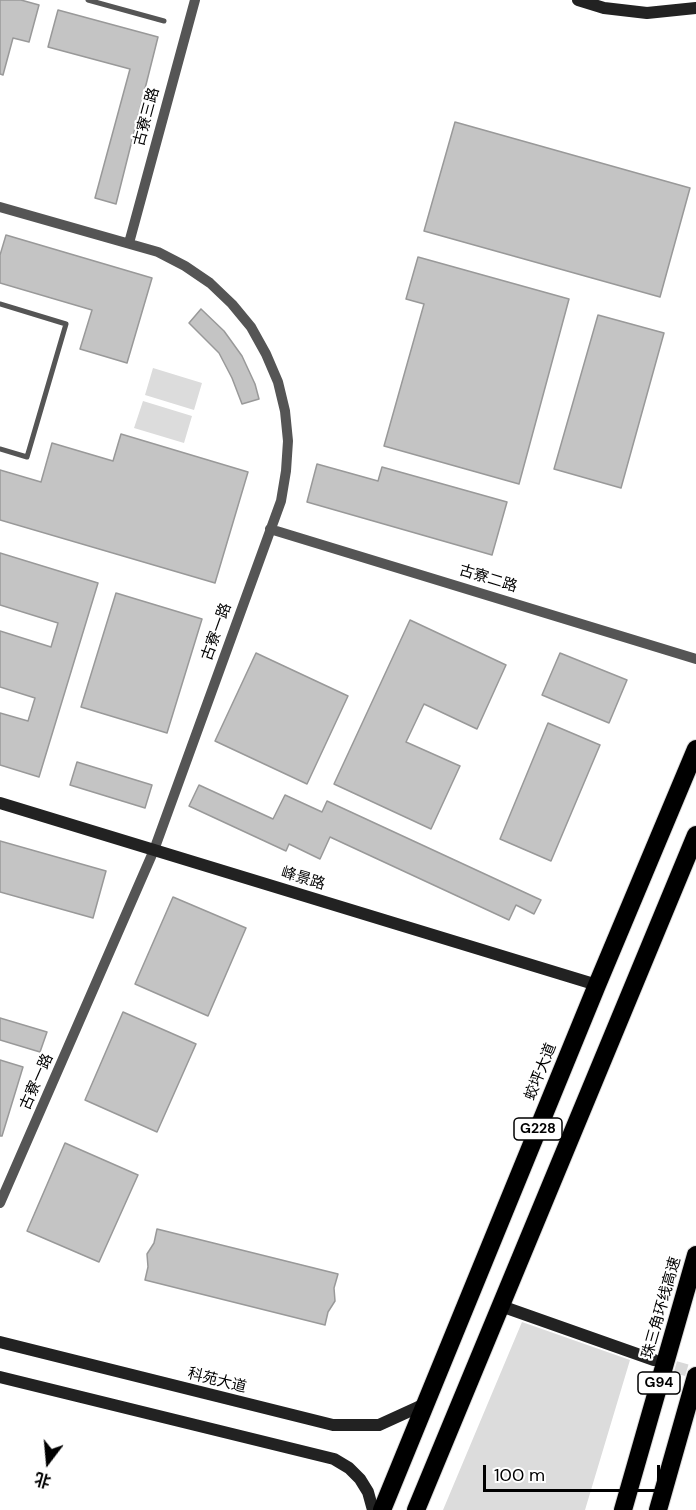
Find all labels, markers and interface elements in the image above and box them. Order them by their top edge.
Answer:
street label: 古寮三路 [131,86,163,148]
street label: 古寮二路 [457,562,519,596]
street label: 古寮一路 [198,601,236,663]
street label: 峰景路 [279,864,327,894]
street label: 蛟坪大道 [521,1041,561,1103]
street label: 古寮一路 [17,1051,57,1113]
road number: G228 [514,1118,562,1140]
street label: 珠三角环线高速 [639,1255,685,1361]
street label: 科苑大道 [186,1365,248,1397]
road number: G94 [638,1372,680,1394]
north arrow [18,1432,78,1492]
scale bar [486,1453,663,1491]
text: 100 m [494,1463,545,1487]
text: 北 [32,1467,54,1492]

